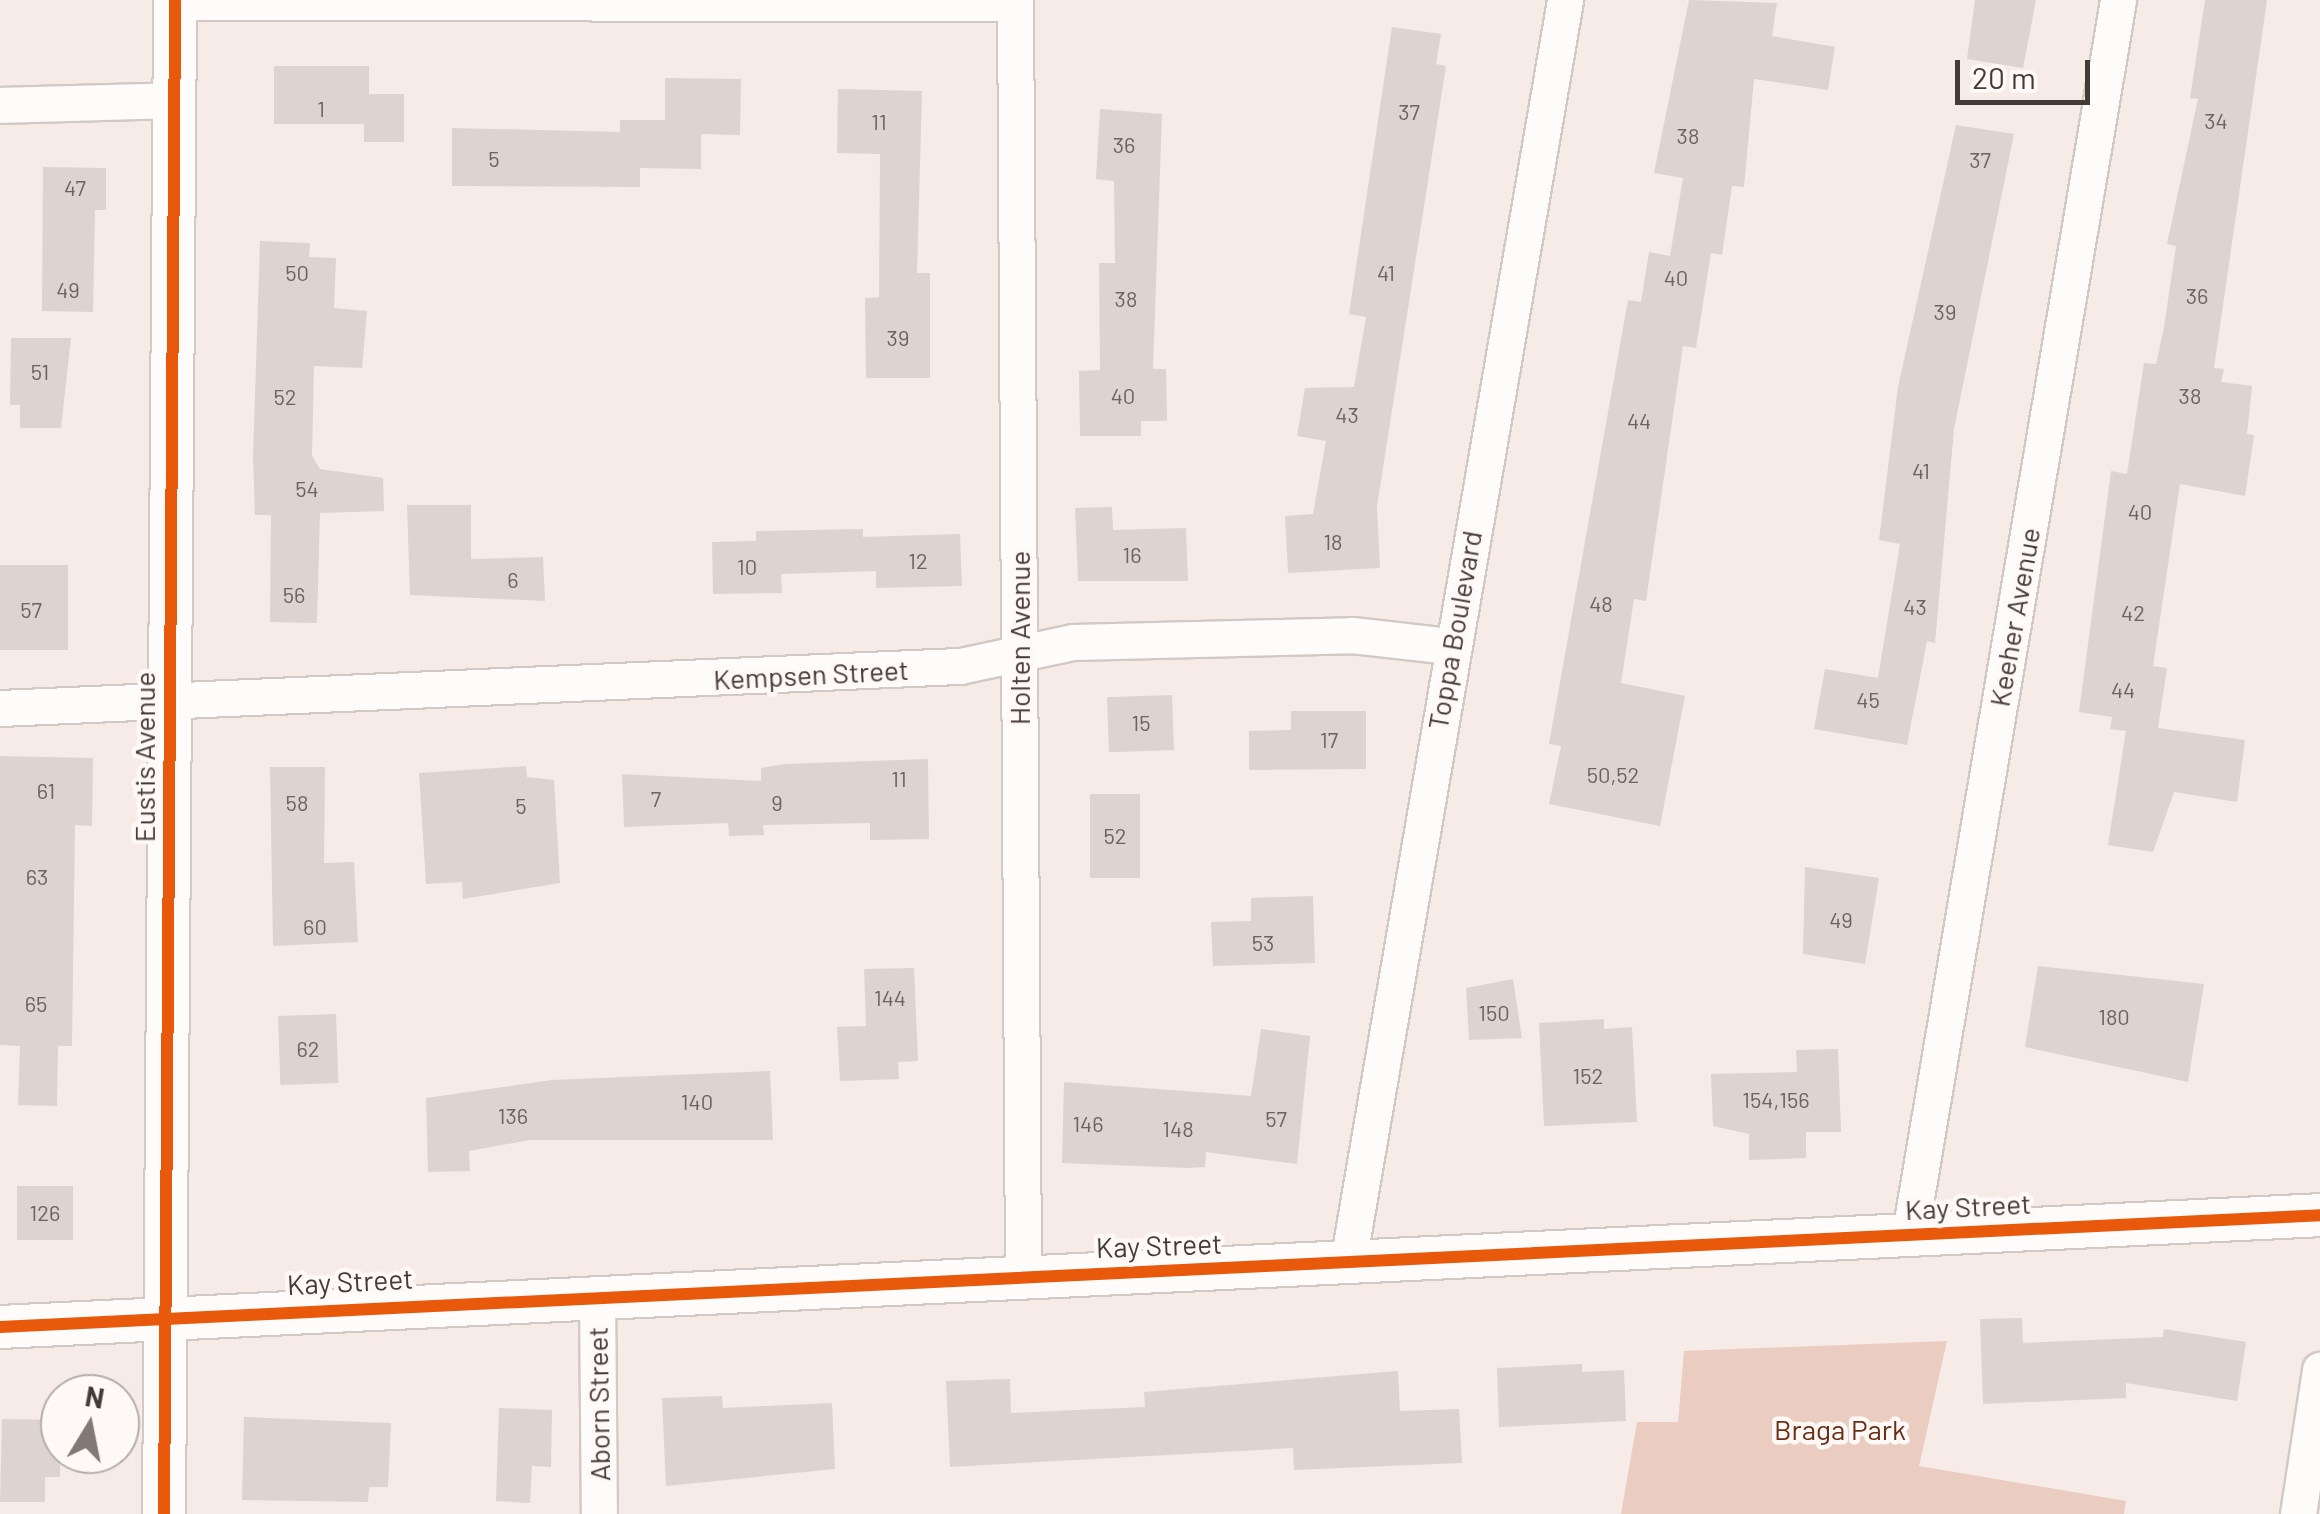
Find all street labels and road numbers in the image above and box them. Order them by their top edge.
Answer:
street label: Keeher Avenue [1982,525,2046,709]
street label: Toppa Boulevard [1420,528,1488,732]
street label: Holten Avenue [1002,551,1036,725]
street label: Kempsen Street [712,652,910,696]
street label: Eustis Avenue [127,672,161,842]
street label: Kay Street [1904,1186,2032,1226]
street label: Kay Street [1095,1226,1223,1264]
street label: Kay Street [286,1261,414,1301]
street label: Aborn Street [580,1326,616,1482]

